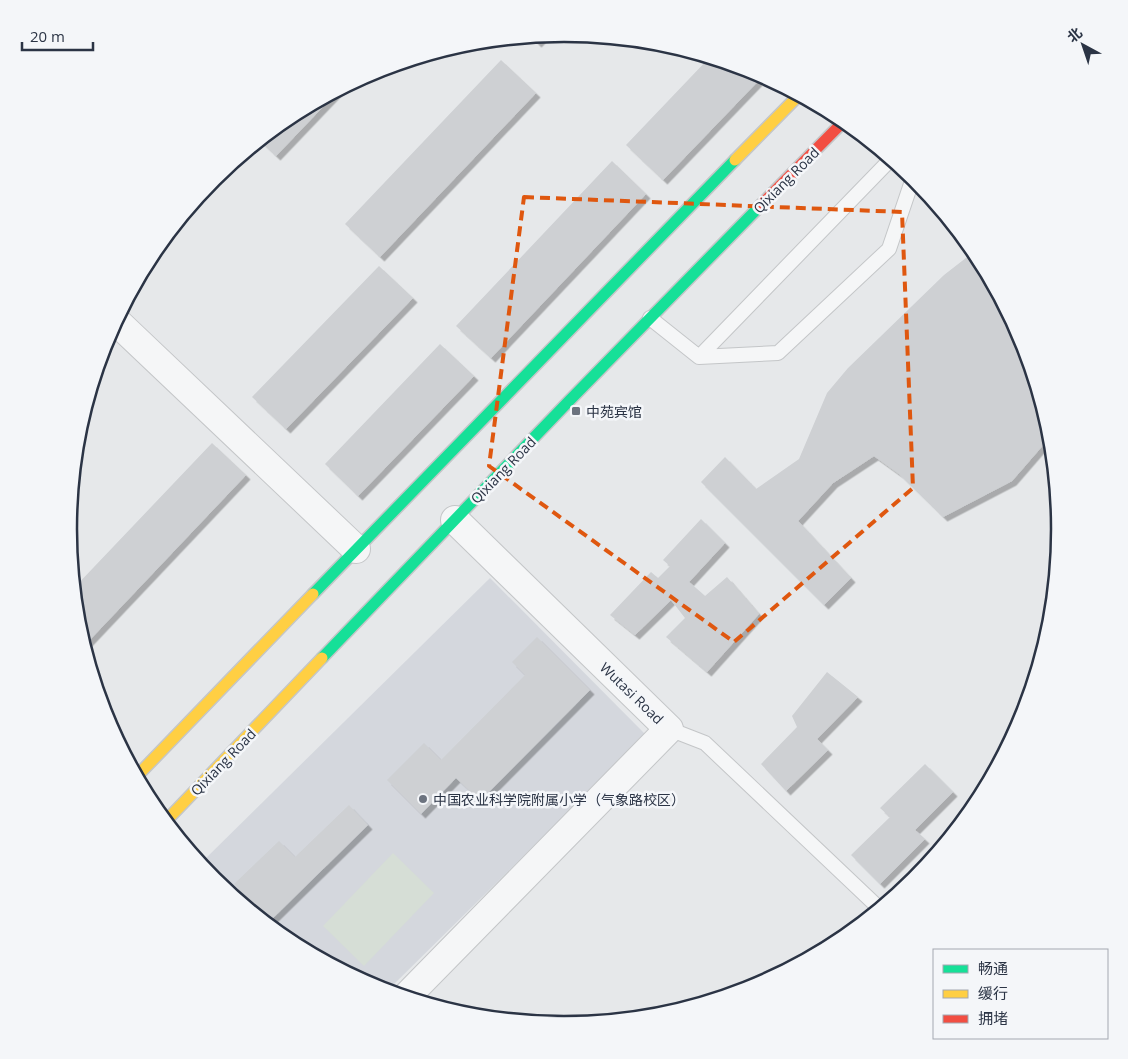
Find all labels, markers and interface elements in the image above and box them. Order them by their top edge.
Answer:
scale bar [22,20,94,52]
north arrow [1058,20,1108,70]
text: 北 [1063,23,1086,46]
text: 20 m [30,26,65,46]
street label: Qixiang Road [749,143,823,217]
place label: 中苑宾馆 [586,402,642,421]
marker: 中苑宾馆 [570,405,582,417]
street label: Qixiang Road [466,432,540,508]
street label: Wutasi Road [596,658,668,728]
street label: Qixiang Road [186,724,260,800]
place label: 中国农业科学院附属小学（气象路校区） [433,790,685,809]
marker: 中国农业科学院附属小学（气象路校区） [417,793,429,805]
legend [933,949,1108,1039]
text: 畅通 [978,958,1008,978]
text: 缓行 [978,983,1008,1003]
text: 拥堵 [978,1008,1008,1028]

